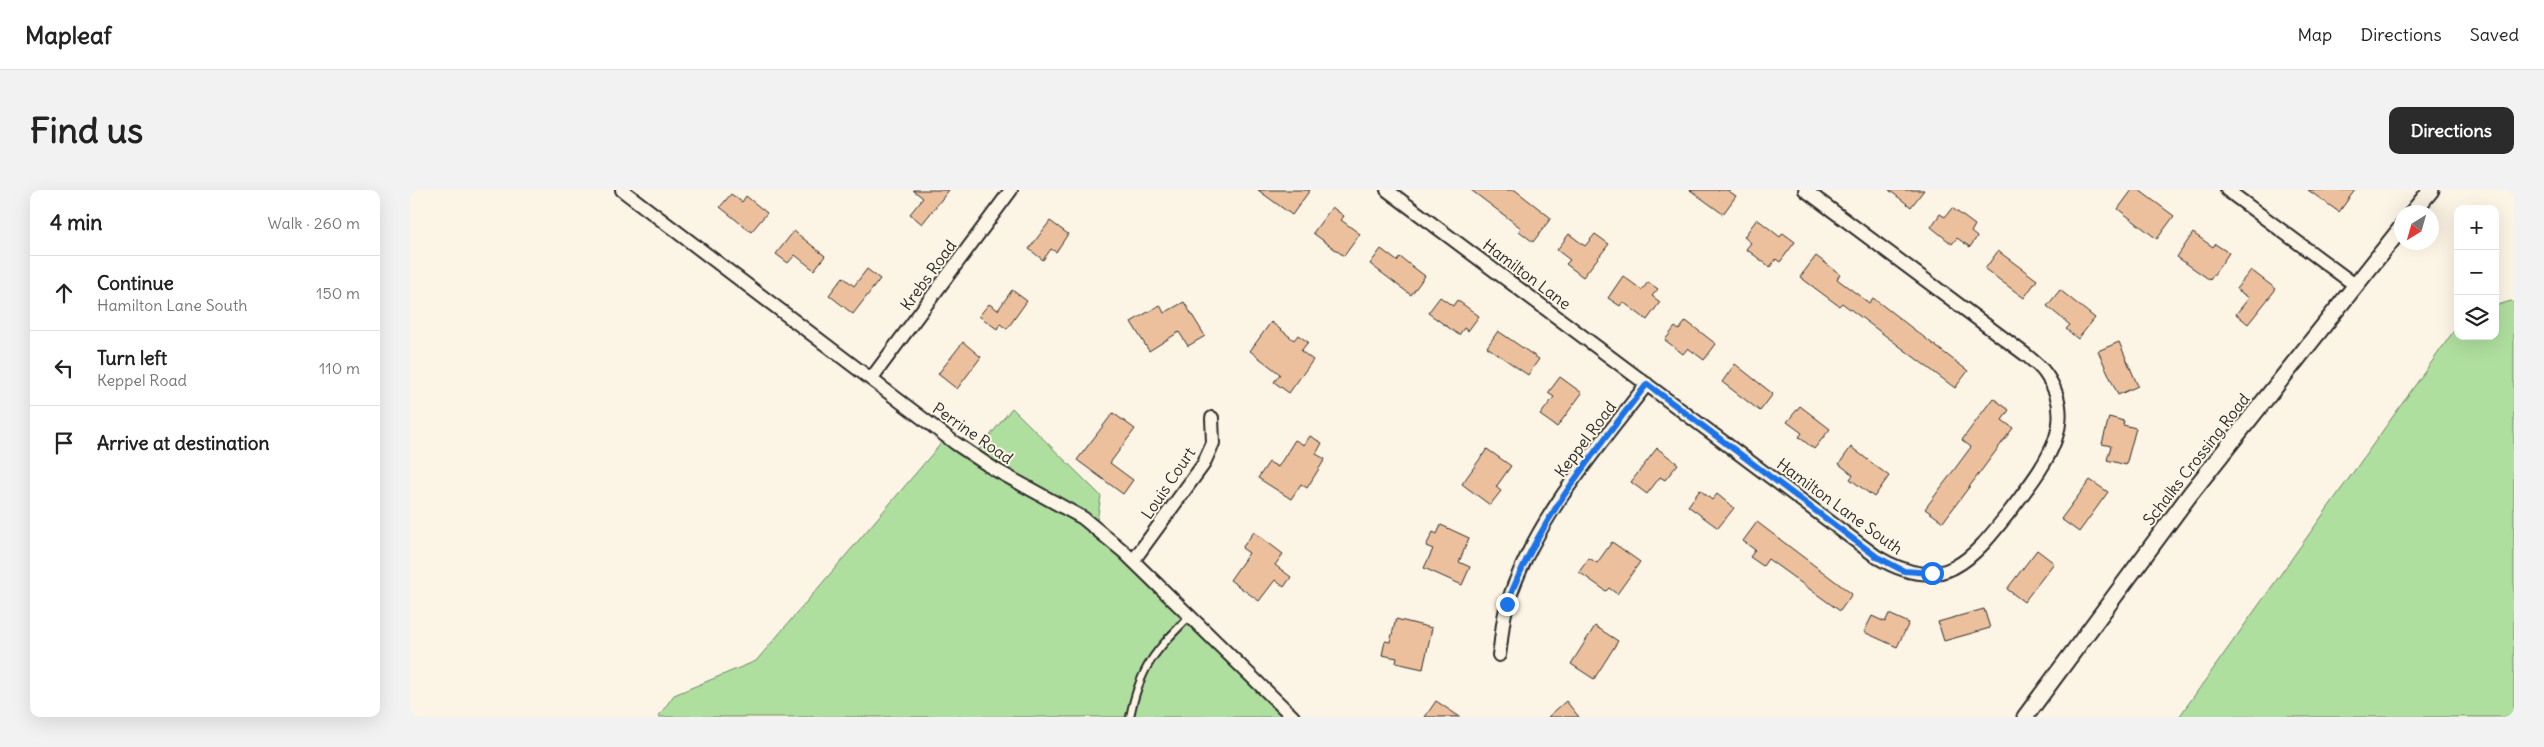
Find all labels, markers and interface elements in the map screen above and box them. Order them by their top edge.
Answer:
text: Mapleaf [25,20,112,50]
text: Map [2297,23,2332,46]
text: Directions [2360,23,2442,46]
text: Saved [2470,23,2519,46]
button: Directions [2389,107,2514,154]
text: Find us [30,108,143,152]
north arrow [2394,205,2439,250]
map controls [2454,205,2499,340]
button: + [2454,205,2499,250]
text: 4 min [50,209,102,236]
text: Walk · 260 m [268,213,360,233]
street label: Hamilton Lane [1479,234,1575,314]
street label: Krebs Road [896,236,960,314]
button: − [2454,250,2499,295]
text: Continue [97,271,174,295]
icon: ahead [50,279,78,307]
text: 150 m [316,283,360,303]
text: Hamilton Lane South [97,295,248,315]
button: layers [2454,295,2499,340]
text: Turn left [97,346,167,370]
icon: left [50,354,78,382]
text: 110 m [319,358,360,378]
text: Keppel Road [97,370,187,390]
street label: Schalks Crossing Road [2138,389,2254,529]
street label: Keppel Road [1550,397,1620,481]
street label: Perrine Road [929,398,1017,468]
icon: arrive [50,429,78,457]
text: Arrive at destination [97,431,270,455]
street label: Louis Court [1137,443,1200,523]
street label: Hamilton Lane South [1773,454,1907,558]
route start [1921,562,1944,585]
route end [1496,593,1519,616]

